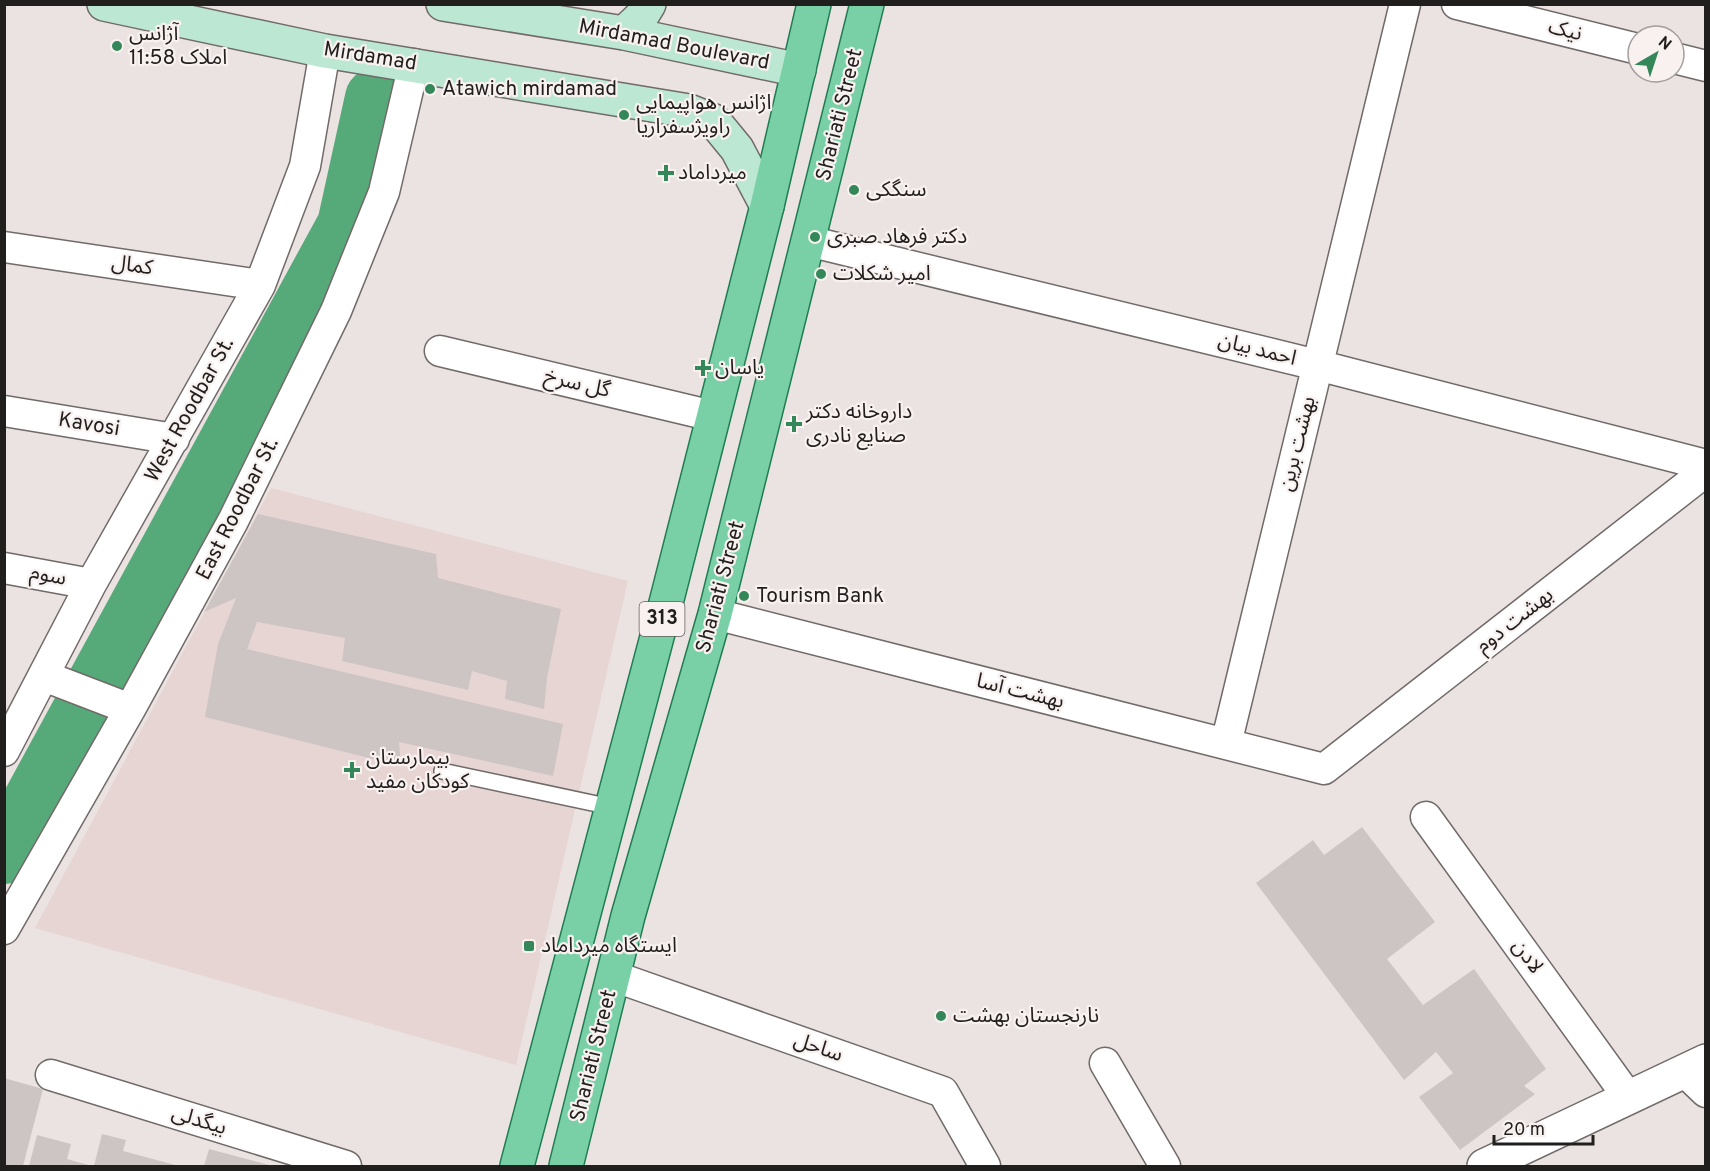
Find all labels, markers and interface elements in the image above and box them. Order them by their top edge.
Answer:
street label: Mirdamad Boulevard [576,13,772,77]
street label: نیک [1545,14,1585,48]
place label: آژانس املاک 11:58 [129,21,227,72]
north arrow [1626,24,1686,84]
text: N [1653,33,1675,55]
street label: Mirdamad [321,36,419,78]
marker: آژانس املاک 11:58 [110,39,124,53]
street label: Shariati Street [811,46,869,184]
place label: Atawich mirdamad [442,76,617,103]
marker: Atawich mirdamad [423,82,437,96]
place label: اژانس هواپیمایی راویژسفراریا [636,90,771,141]
marker: اژانس هواپیمایی راویژسفراریا [617,108,631,122]
place label: میرداماد [678,160,747,187]
marker: میرداماد [659,166,673,180]
place label: سنگکی [866,177,926,204]
marker: سنگکی [847,183,861,197]
place label: دکتر فرهاد صبری [827,224,967,251]
marker: دکتر فرهاد صبری [808,230,822,244]
street label: کمال [110,250,155,282]
place label: امیر شکلات [833,261,931,288]
marker: امیر شکلات [814,267,828,281]
street label: احمد بیان [1215,327,1299,373]
street label: West Roodbar St. [139,333,241,487]
place label: یاسان [715,355,764,382]
marker: یاسان [696,361,710,375]
street label: گل سرخ [541,363,613,405]
street label: بهشت برین [1273,394,1323,494]
place label: داروخانه دکتر صنايع نادری [805,399,912,450]
street label: Kavosi [56,407,122,443]
marker: داروخانه دکتر صنايع نادری [787,417,801,431]
street label: East Roodbar St. [190,433,286,585]
street label: Shariati Street [690,518,752,656]
street label: سوم [27,559,69,594]
street label: بهشت دوم [1471,582,1560,661]
place label: Tourism Bank [756,583,884,610]
marker: Tourism Bank [737,589,751,603]
road number: 313 [640,602,684,636]
street label: بهشت آسا [973,668,1067,716]
place label: بیمارستان کودکان مفید [366,745,469,796]
marker: بیمارستان کودکان مفید [343,761,361,779]
place label: ایستگاه میرداماد [541,933,677,960]
street label: لادن [1505,934,1549,980]
marker: ایستگاه میرداماد [522,939,536,953]
street label: Shariati Street [565,987,623,1125]
place label: نارنجستان بهشت [953,1003,1099,1030]
marker: نارنجستان بهشت [934,1009,948,1023]
street label: ساحل [790,1027,846,1069]
street label: بیگدلی [168,1100,230,1142]
scale bar [1494,1108,1593,1146]
text: 20 m [1503,1119,1545,1142]

